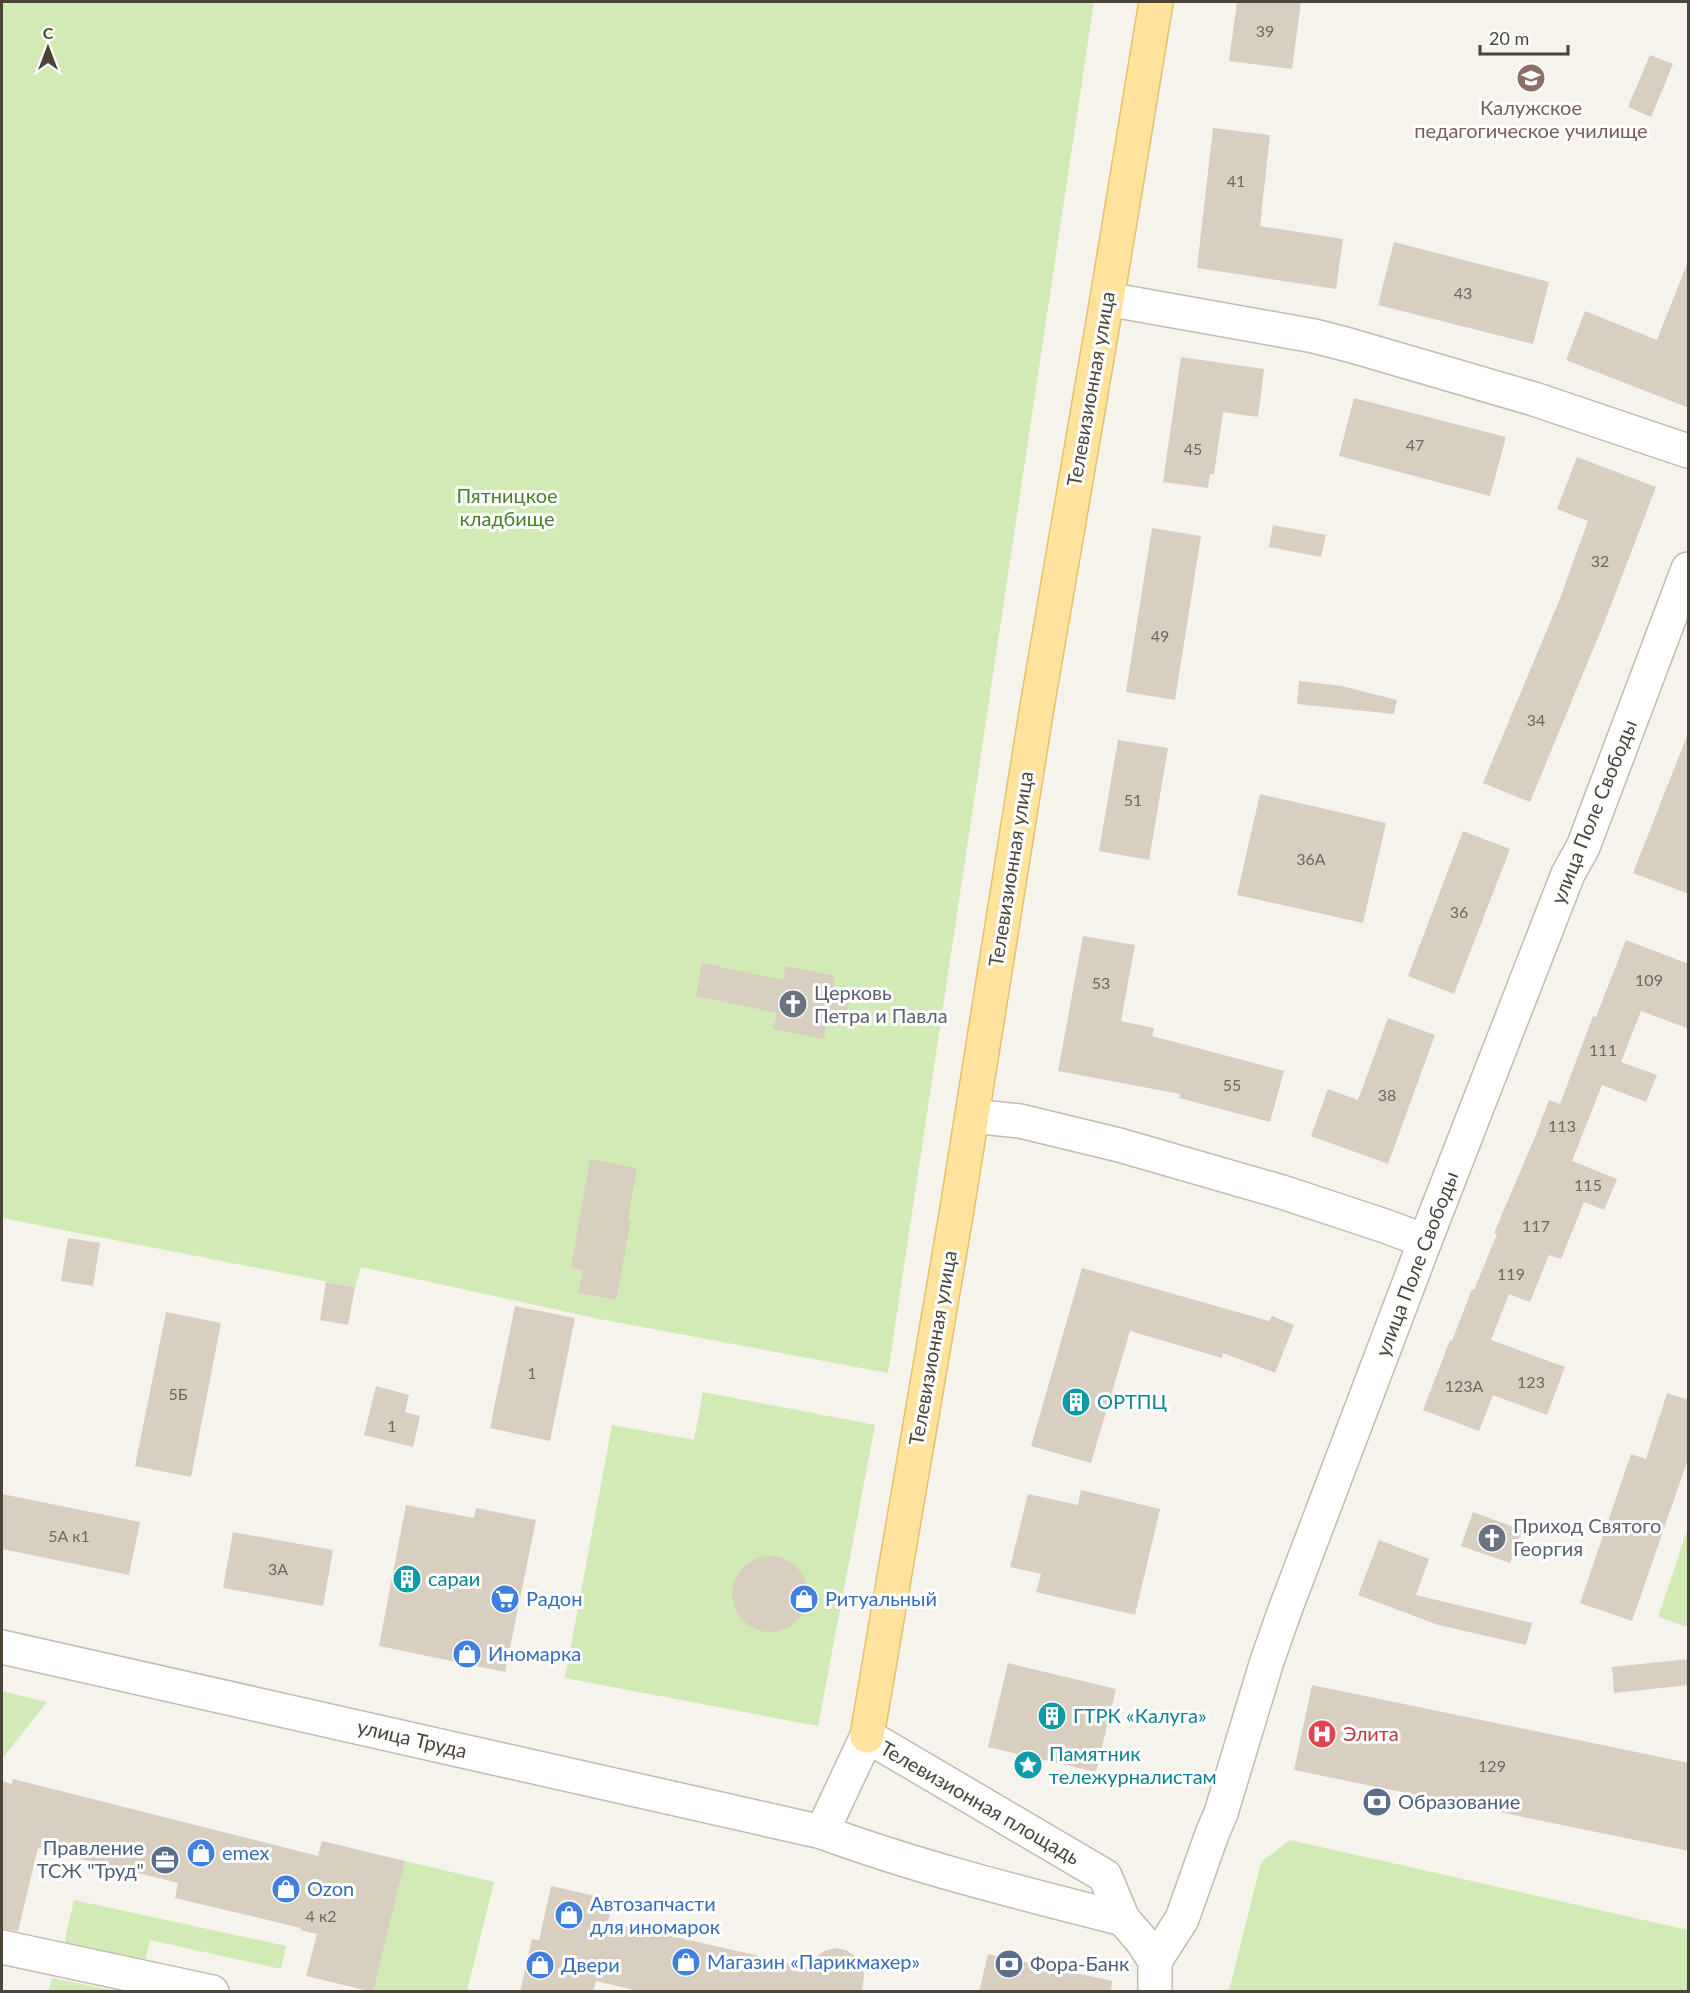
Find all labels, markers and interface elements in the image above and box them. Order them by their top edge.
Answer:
north arrow [18,18,78,78]
scale bar [1480,18,1568,56]
house number: 39 [1256,21,1274,40]
text: С [43,23,54,42]
text: 20 m [1489,27,1529,49]
school or university icon: Калужское педагогическое училище [1515,62,1547,94]
place label: Калужское педагогическое училище [1414,95,1648,142]
house number: 41 [1227,171,1245,190]
house number: 43 [1454,283,1472,302]
street label: Телевизионная улица [1061,289,1119,488]
house number: 47 [1406,435,1424,454]
house number: 45 [1184,439,1202,458]
park label: Пятницкое кладбище [456,483,558,530]
house number: 32 [1591,551,1609,570]
house number: 49 [1151,626,1169,645]
house number: 34 [1527,710,1545,729]
street label: улица Поле Свободы [1545,716,1641,907]
street label: Телевизионная улица [983,769,1037,968]
house number: 51 [1124,790,1142,809]
house number: 36А [1296,849,1326,868]
house number: 36 [1450,902,1468,921]
house number: 109 [1635,970,1663,989]
house number: 53 [1092,973,1110,992]
place label: Церковь Петра и Павла [814,980,948,1027]
church icon: Церковь Петра и Павла [777,988,809,1020]
house number: 111 [1589,1040,1617,1059]
house number: 55 [1223,1075,1241,1094]
house number: 38 [1378,1085,1396,1104]
house number: 113 [1548,1116,1576,1135]
street label: улица Поле Свободы [1370,1168,1462,1360]
house number: 115 [1574,1175,1602,1194]
house number: 117 [1522,1216,1550,1235]
street label: Телевизионная улица [903,1248,961,1447]
house number: 119 [1497,1264,1525,1283]
house number: 1 [527,1363,537,1382]
house number: 123 [1517,1372,1545,1391]
house number: 123А [1445,1376,1484,1395]
house number: 5Б [168,1384,188,1403]
building icon: ОРТПЦ [1060,1386,1092,1418]
place label: ОРТПЦ [1097,1389,1168,1413]
house number: 1 [387,1416,397,1435]
place label: Приход Святого Георгия [1513,1513,1661,1560]
church icon: Приход Святого Георгия [1476,1522,1508,1554]
house number: 5А к1 [48,1526,90,1545]
house number: 3А [268,1559,288,1578]
building icon: сараи [391,1563,423,1595]
place label: сараи [428,1566,480,1590]
supermarket icon: Радон [489,1583,521,1615]
shop icon: Ритуальный [788,1583,820,1615]
place label: Радон [526,1586,582,1610]
place label: Ритуальный [825,1586,937,1610]
shop icon: Иномарка [451,1638,483,1670]
place label: Иномарка [488,1641,581,1665]
building icon: ГТРК «Калуга» [1036,1700,1068,1732]
place label: ГТРК «Калуга» [1073,1703,1207,1727]
street label: улица Труда [355,1714,469,1762]
hospital icon: Элита [1306,1718,1338,1750]
place label: Элита [1343,1721,1399,1745]
street label: Телевизионная площадь [876,1735,1085,1869]
place label: Памятник тележурналистам [1049,1741,1217,1788]
place icon: Памятник тележурналистам [1012,1749,1044,1781]
house number: 129 [1478,1756,1506,1775]
bank icon: Образование [1361,1786,1393,1818]
place label: Образование [1398,1789,1520,1813]
place label: Правление ТСЖ "Труд" [37,1835,144,1882]
shop icon: emex [185,1837,217,1869]
place label: emex [222,1840,269,1864]
office icon: Правление ТСЖ "Труд" [149,1844,181,1876]
shop icon: Ozon [270,1873,302,1905]
place label: Ozon [307,1876,354,1900]
place label: Автозапчасти для иномарок [590,1891,721,1938]
shop icon: Автозапчасти для иномарок [553,1899,585,1931]
house number: 4 к2 [306,1906,336,1925]
shop icon: Магазин «Парикмахер» [670,1946,702,1978]
bank icon: Фора-Банк [993,1948,1025,1980]
shop icon: Двери [524,1949,556,1981]
place label: Магазин «Парикмахер» [707,1949,920,1973]
place label: Фора-Банк [1030,1951,1130,1975]
place label: Двери [561,1952,620,1976]

